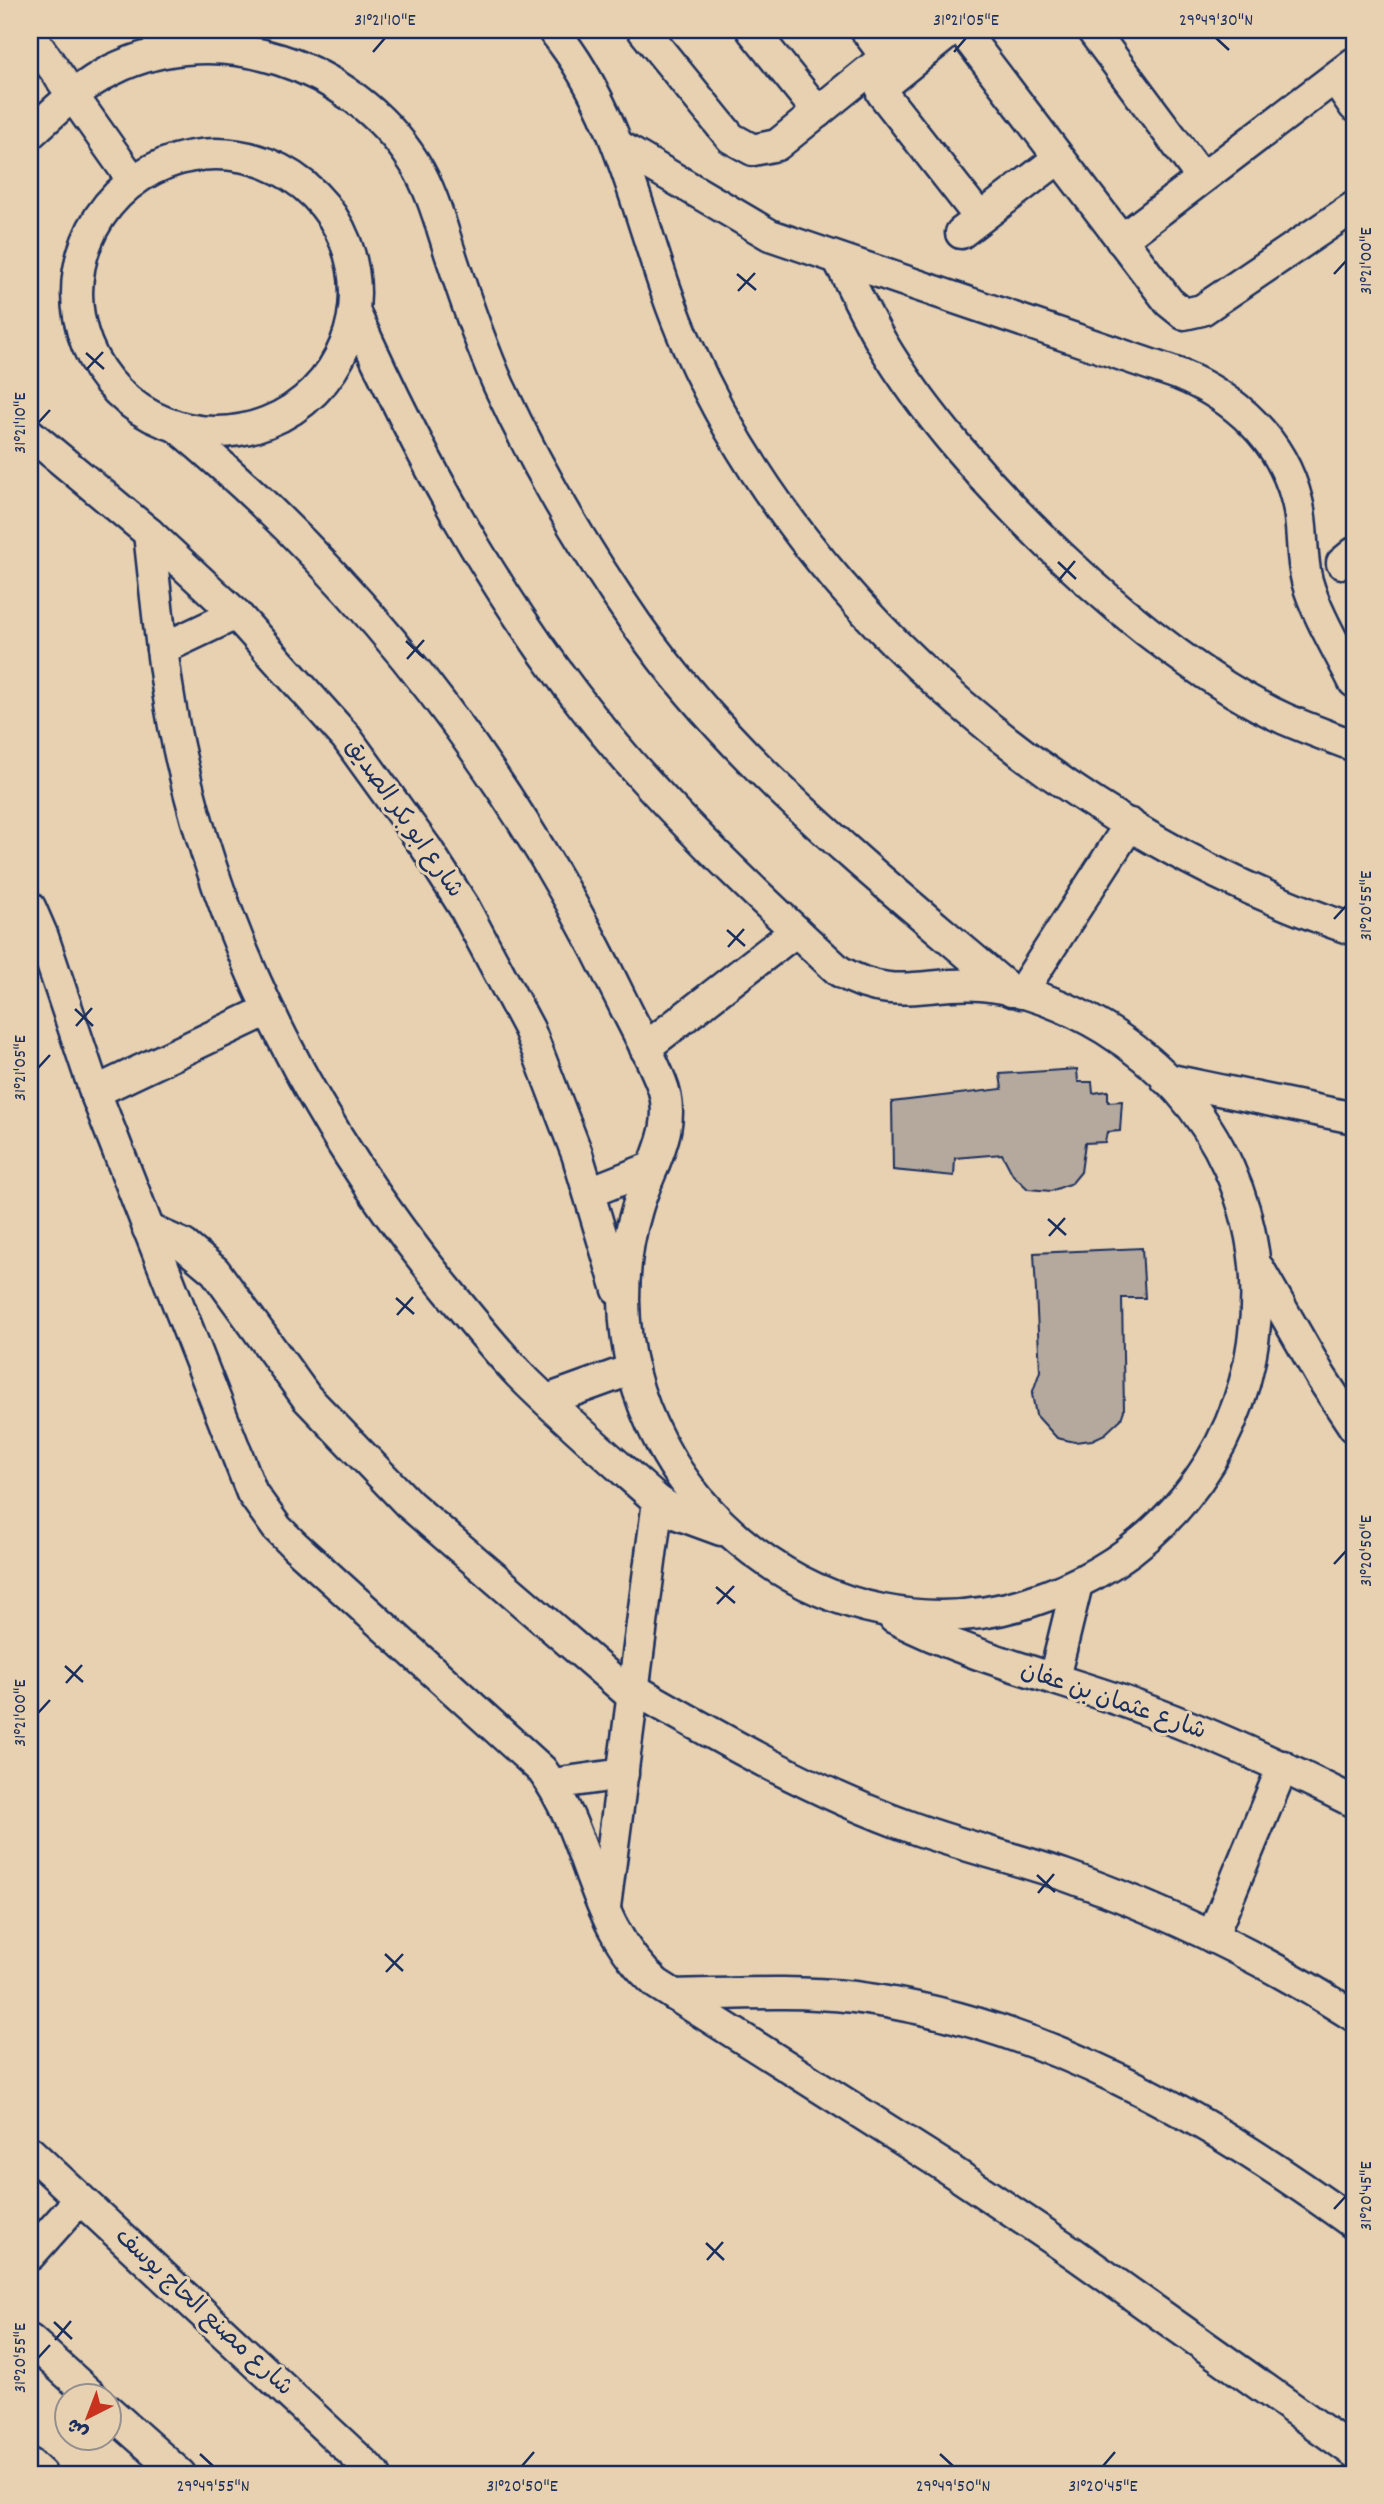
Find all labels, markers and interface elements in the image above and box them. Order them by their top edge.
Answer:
text: 31°21'10"E [354,9,416,34]
text: 31°21'05"E [933,9,999,34]
text: 29°49'30"N [1179,9,1253,34]
text: 31°21'00"E [1355,227,1380,295]
text: 31°21'10"E [9,392,34,454]
street label: شارع ابو بكر الصديق [335,732,471,906]
text: 31°20'55"E [1355,871,1380,941]
text: 31°21'05"E [9,1035,34,1101]
text: 31°20'50"E [1355,1515,1380,1587]
street label: شارع عثمان بن عفان [1016,1654,1210,1750]
text: 31°21'00"E [9,1679,34,1747]
text: 31°20'45"E [1355,2161,1380,2231]
street label: شارع مصنع الحاج يوسف [106,2221,300,2405]
text: 31°20'55"E [9,2323,34,2393]
north arrow [52,2382,122,2452]
text: ش [62,2410,96,2444]
text: 29°49'55"N [176,2475,250,2500]
text: 31°20'50"E [486,2475,558,2500]
text: 29°49'50"N [916,2475,990,2500]
text: 31°20'45"E [1068,2475,1138,2500]

